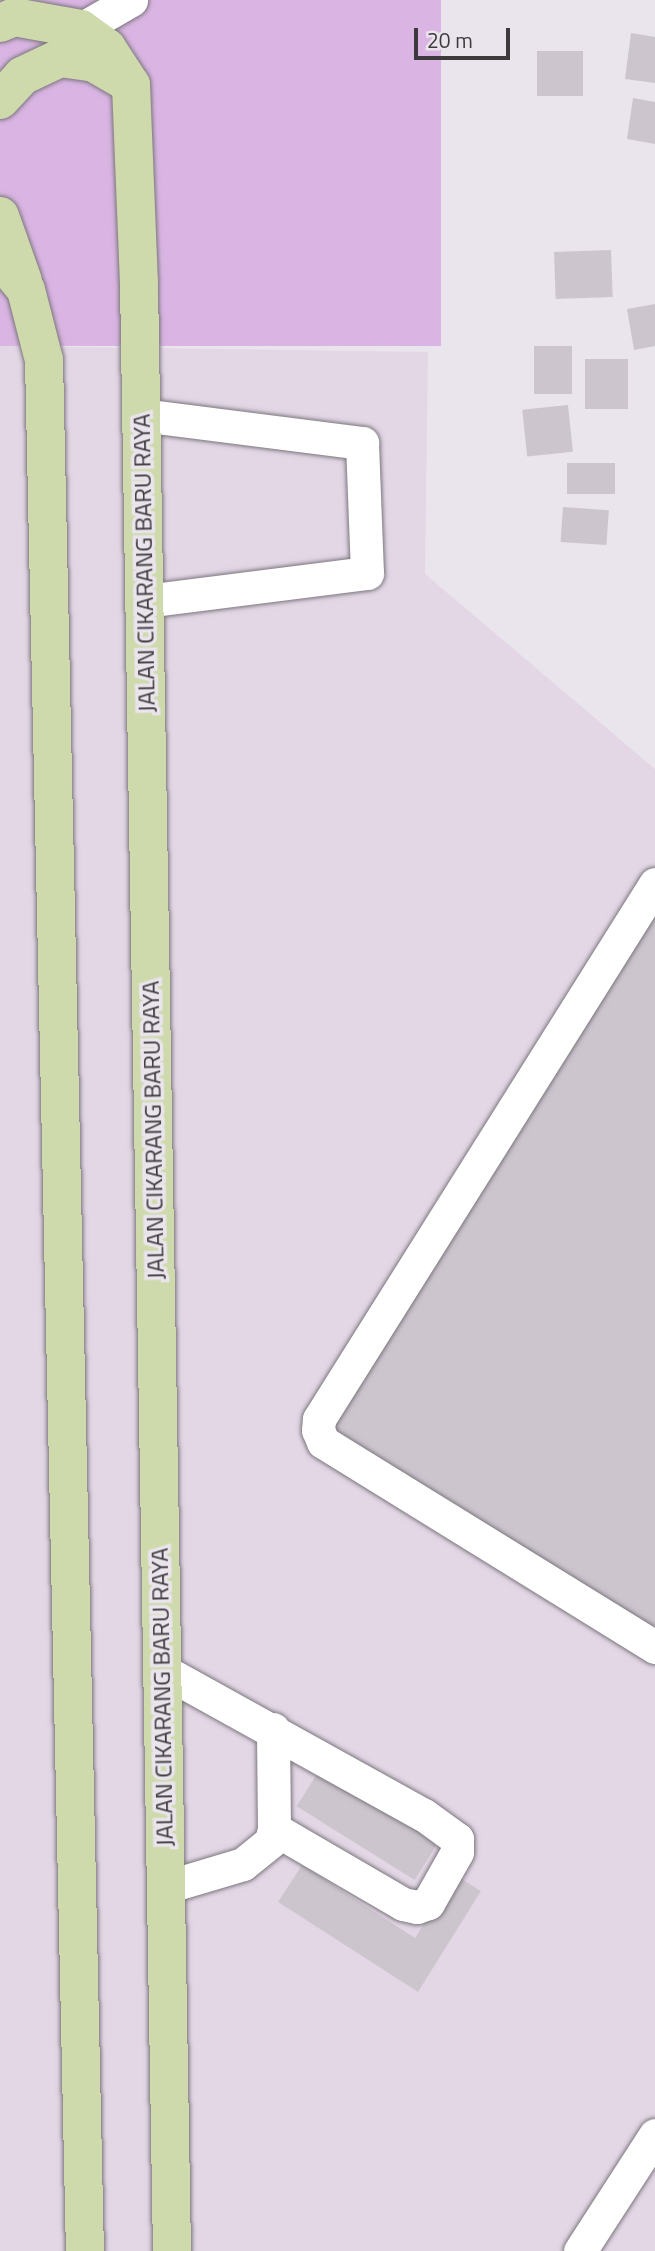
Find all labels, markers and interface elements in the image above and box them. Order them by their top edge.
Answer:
scale bar [417,14,513,58]
text: 20 m [427,24,473,56]
street label: JALAN CIKARANG BARU RAYA [127,413,161,713]
street label: JALAN CIKARANG BARU RAYA [136,980,170,1280]
street label: JALAN CIKARANG BARU RAYA [145,1547,179,1847]

